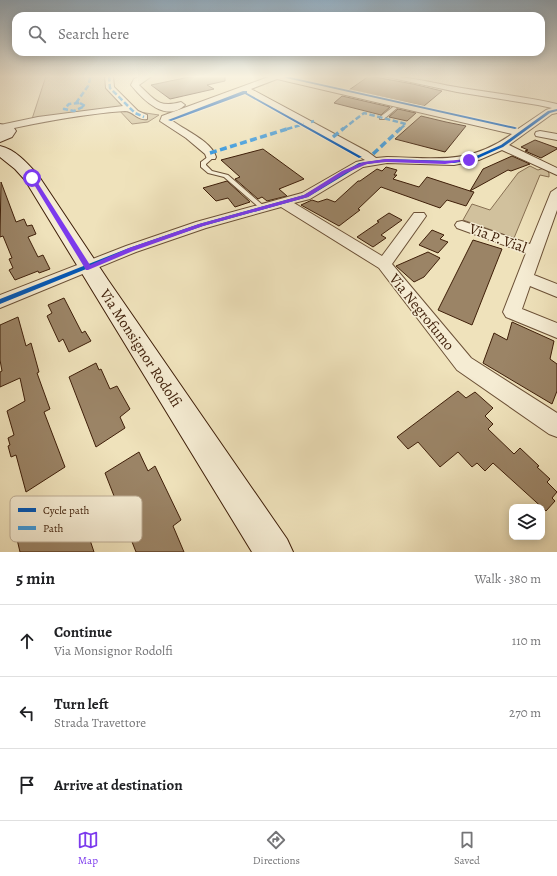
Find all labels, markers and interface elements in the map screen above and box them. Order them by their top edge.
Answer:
search box [12,12,545,56]
icon: search [26,23,48,45]
text: Search here [58,24,129,44]
route end [460,151,478,169]
route start [23,169,41,187]
street label: Via P. Vial [466,218,530,258]
street label: Via Negrofumo [384,269,459,355]
street label: Via Monsignor Rodolfi [95,284,187,411]
legend [10,496,142,542]
text: Cycle path [43,503,90,518]
map controls [509,504,545,540]
button: layers [509,504,545,540]
text: Path [43,521,64,536]
text: 5 min [16,567,55,590]
text: Walk · 380 m [474,570,541,587]
text: Continue [54,622,112,642]
icon: ahead [16,630,38,652]
text: 110 m [512,632,541,649]
text: Via Monsignor Rodolfi [54,642,173,659]
text: Turn left [54,694,109,714]
icon: left [16,702,38,724]
text: 270 m [509,704,541,721]
text: Strada Travettore [54,714,146,731]
icon: arrive [16,774,38,796]
text: Arrive at destination [54,775,183,795]
tab: Map [77,829,99,868]
tab: Directions [253,829,300,868]
tab: Saved [454,829,480,868]

